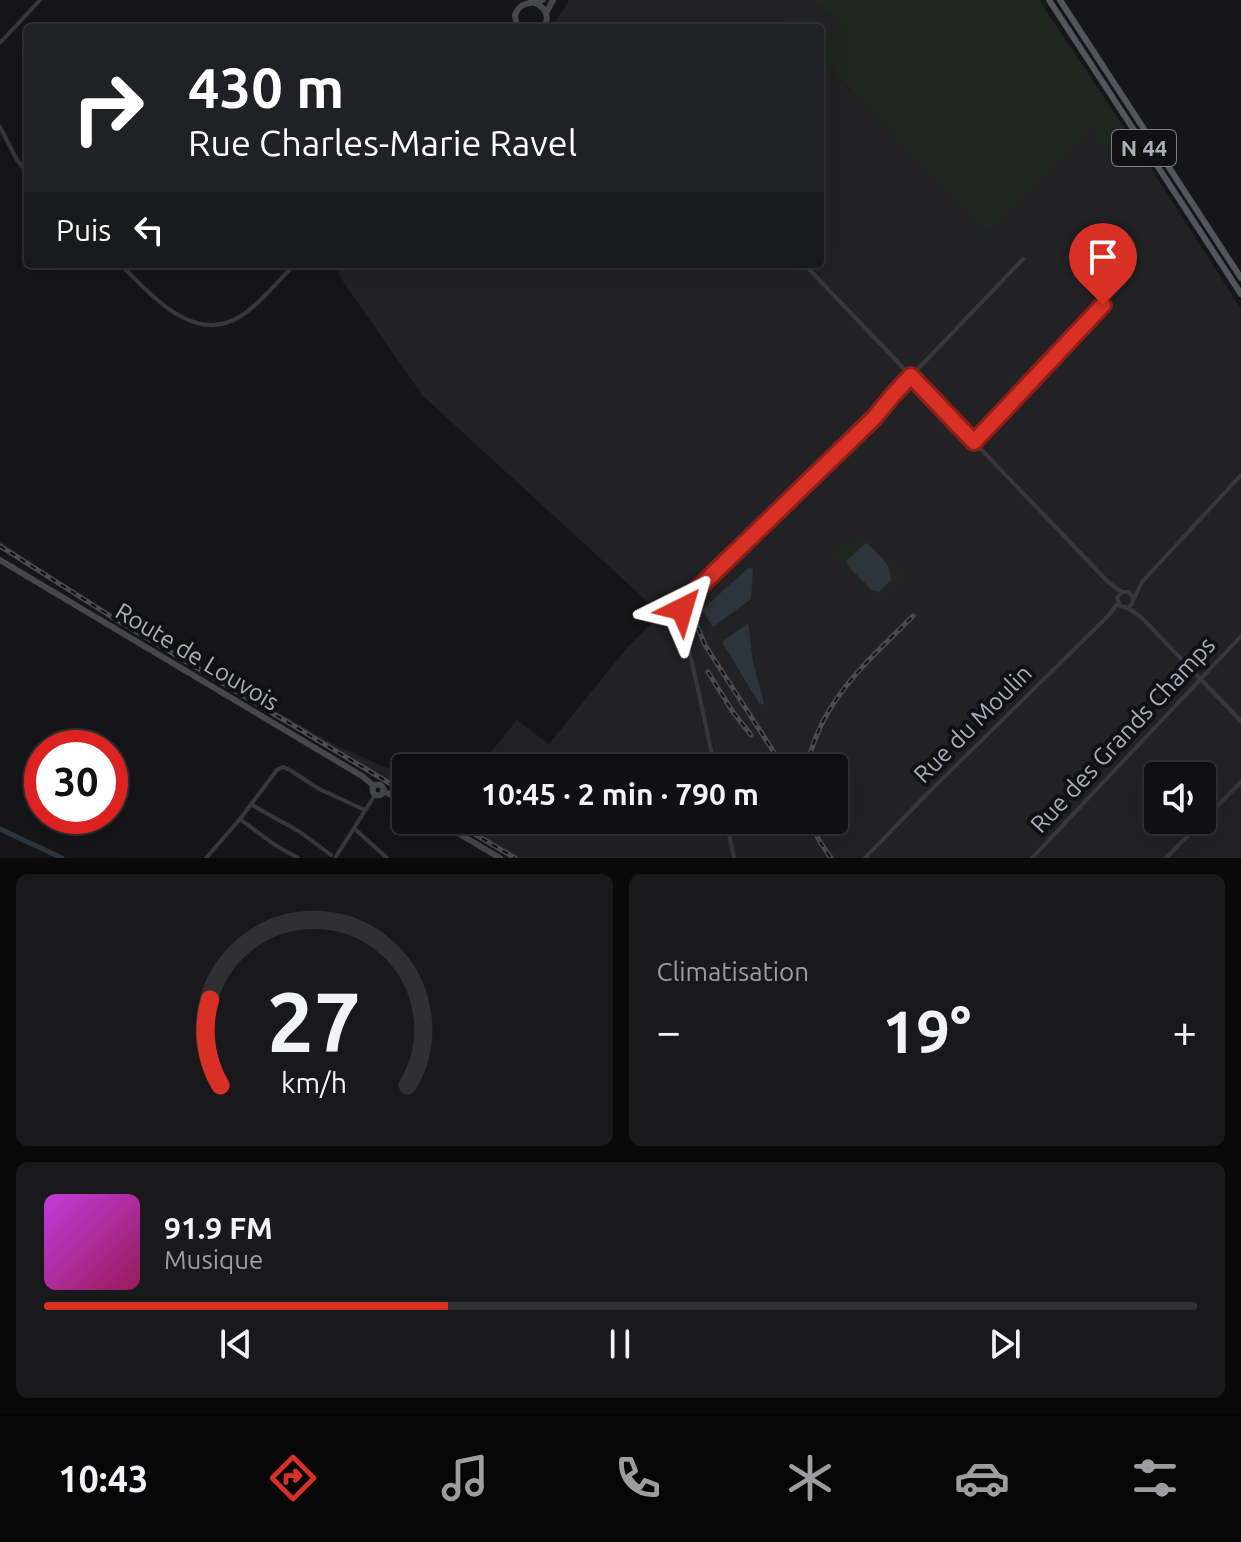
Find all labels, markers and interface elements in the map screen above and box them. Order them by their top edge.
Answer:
icon: right [56,56,160,160]
text: 430 m [188,56,344,119]
text: Rue Charles-Marie Ravel [188,122,577,163]
road number: N 44 [1112,130,1176,166]
icon: left [127,208,171,252]
text: Puis [56,213,111,247]
pin [1069,223,1137,305]
icon: arrive [1081,235,1125,279]
position arrow [640,567,724,651]
street label: Route de Louvois [111,597,284,716]
street label: Rue des Grands Champs [1025,631,1220,838]
street label: Rue du Moulin [908,659,1037,788]
speed limit sign: 30 [24,730,128,834]
map controls [1144,762,1216,834]
button: sound [1144,762,1216,834]
text: 10:45 · 2 min · 790 m [481,777,759,811]
text: Climatisation [657,957,809,986]
text: 27 [267,974,361,1068]
text: 19° [882,997,971,1064]
text: − [657,1006,681,1055]
text: + [1172,1006,1197,1055]
text: km/h [281,1066,347,1098]
text: 91.9 FM [164,1211,273,1245]
text: Musique [164,1245,263,1274]
icon: previous [214,1322,258,1366]
icon: pause [598,1322,642,1366]
icon: next [983,1322,1027,1366]
icon: directions [265,1450,321,1506]
icon: music [437,1450,493,1506]
icon: phone [610,1450,666,1506]
icon: climate [782,1450,838,1506]
icon: car [954,1450,1010,1506]
icon: filters [1127,1450,1183,1506]
text: 10:43 [58,1458,148,1499]

